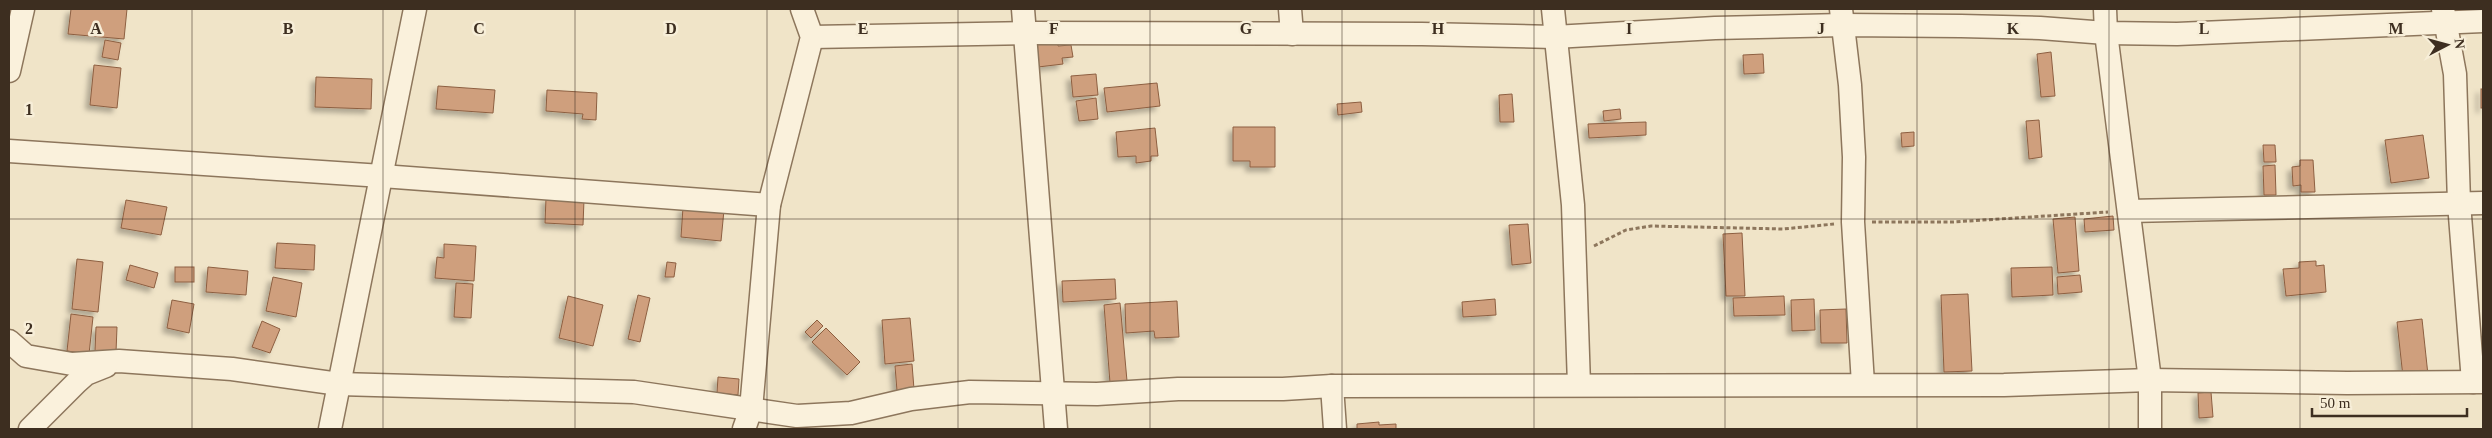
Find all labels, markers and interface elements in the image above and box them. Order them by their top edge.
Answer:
text: A [90,20,102,37]
text: B [283,20,294,37]
text: C [473,20,485,37]
text: D [665,20,677,37]
text: E [858,20,868,37]
text: F [1049,20,1059,37]
text: G [1240,20,1253,37]
text: H [1432,20,1445,37]
text: I [1626,20,1632,37]
text: J [1817,20,1825,37]
text: K [2007,20,2020,37]
text: L [2199,20,2209,37]
text: M [2388,20,2404,37]
north arrow [2422,20,2472,70]
text: N [2451,38,2467,50]
text: 1 [25,101,33,118]
text: 2 [25,320,33,337]
scale bar [2312,386,2467,418]
text: 50 m [2320,395,2351,411]

